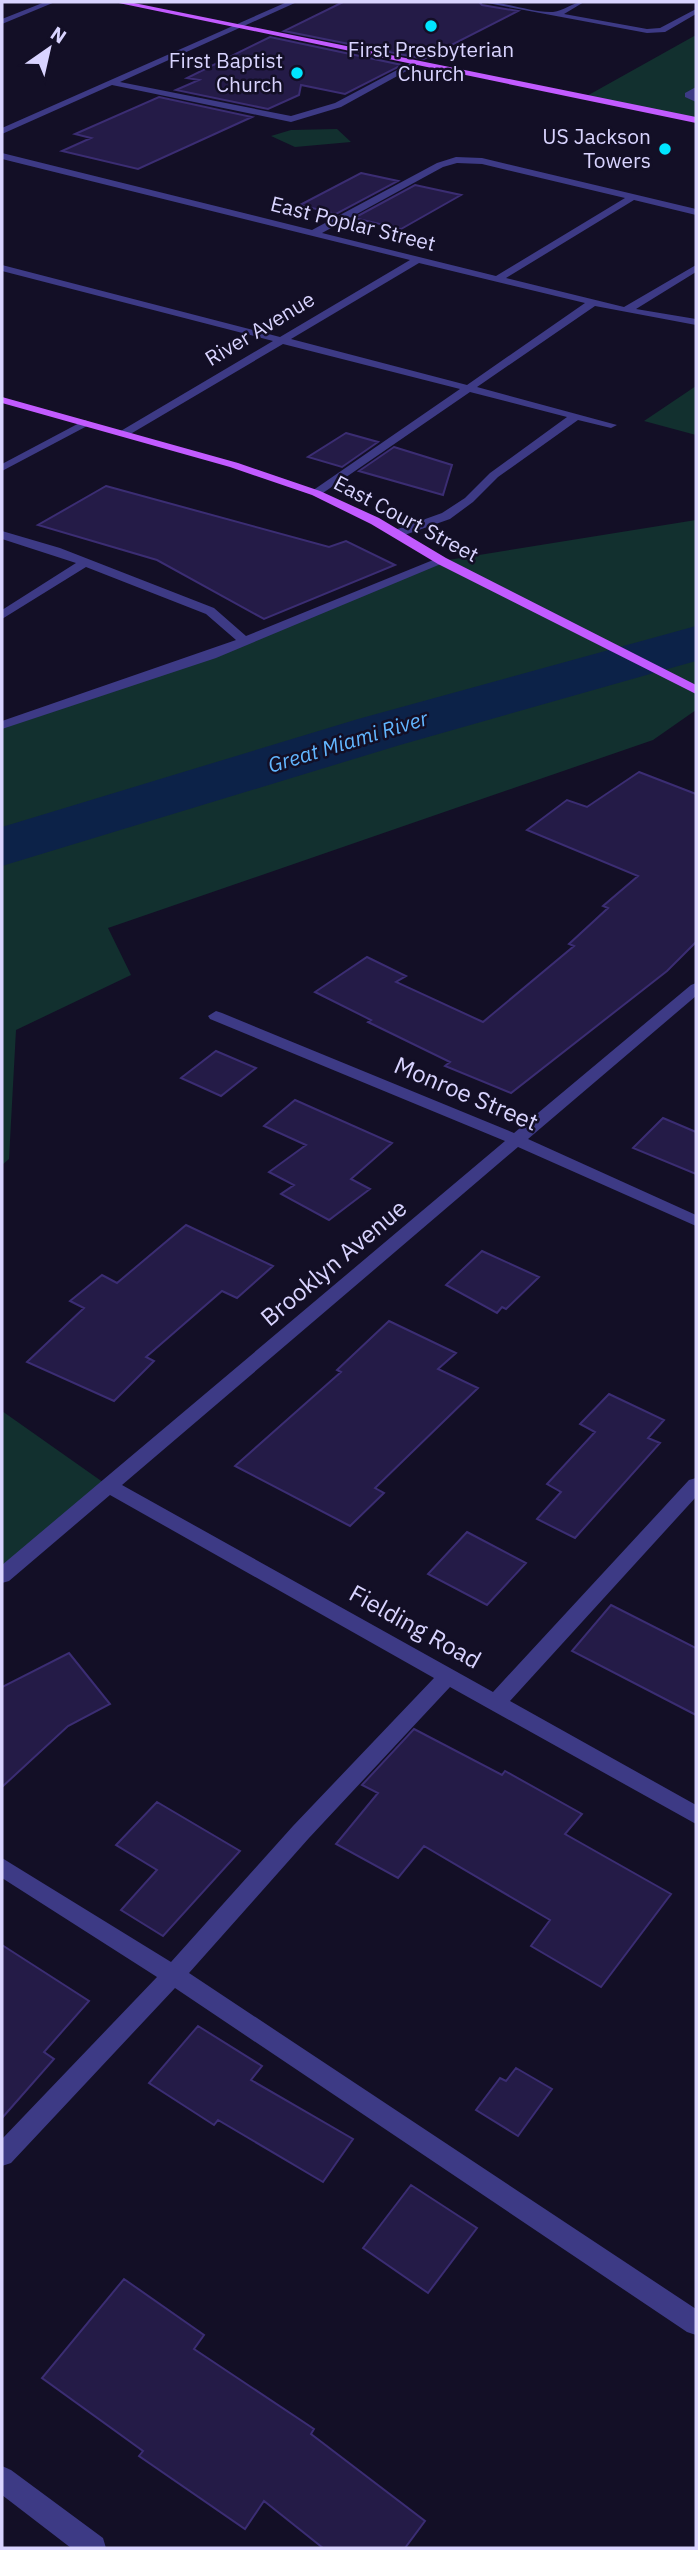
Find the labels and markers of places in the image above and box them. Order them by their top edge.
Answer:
marker: First Presbyterian Church [423,18,439,34]
place label: First Presbyterian Church [348,35,514,87]
place label: First Baptist Church [169,46,283,98]
marker: First Baptist Church [289,65,305,81]
place label: US Jackson Towers [542,122,651,174]
marker: US Jackson Towers [657,141,673,157]

